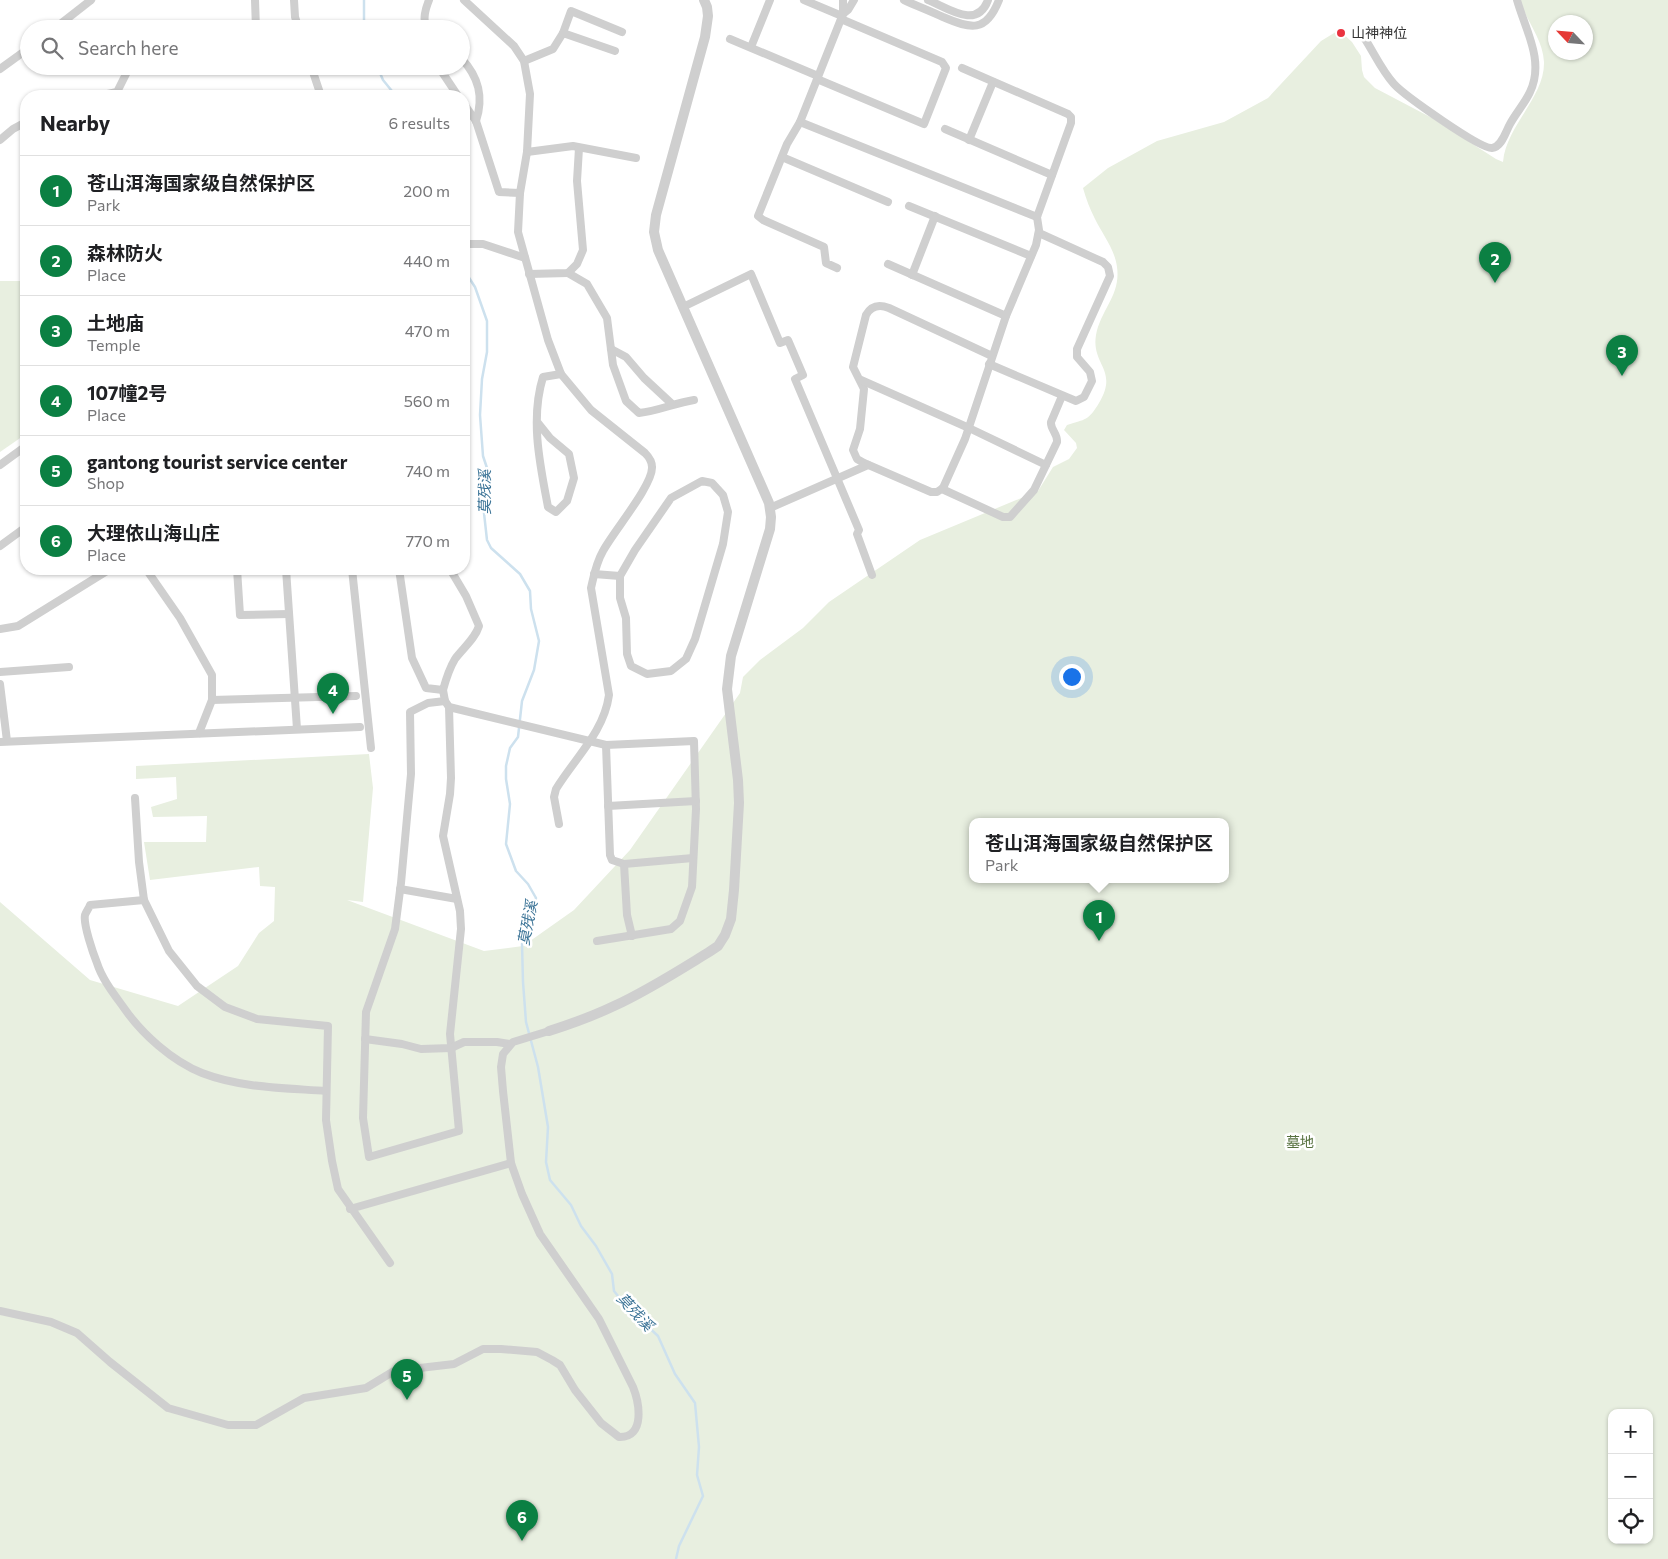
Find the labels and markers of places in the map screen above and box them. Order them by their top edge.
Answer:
place label: 山神神位 [1351,24,1407,41]
marker: 山神神位 [1335,27,1347,39]
pin: 2 [1479,242,1511,283]
pin: 3 [1606,335,1638,376]
pin: 4 [317,673,349,714]
pin: 1 [1083,900,1115,941]
pin: 5 [391,1359,423,1400]
pin: 6 [506,1500,538,1541]

